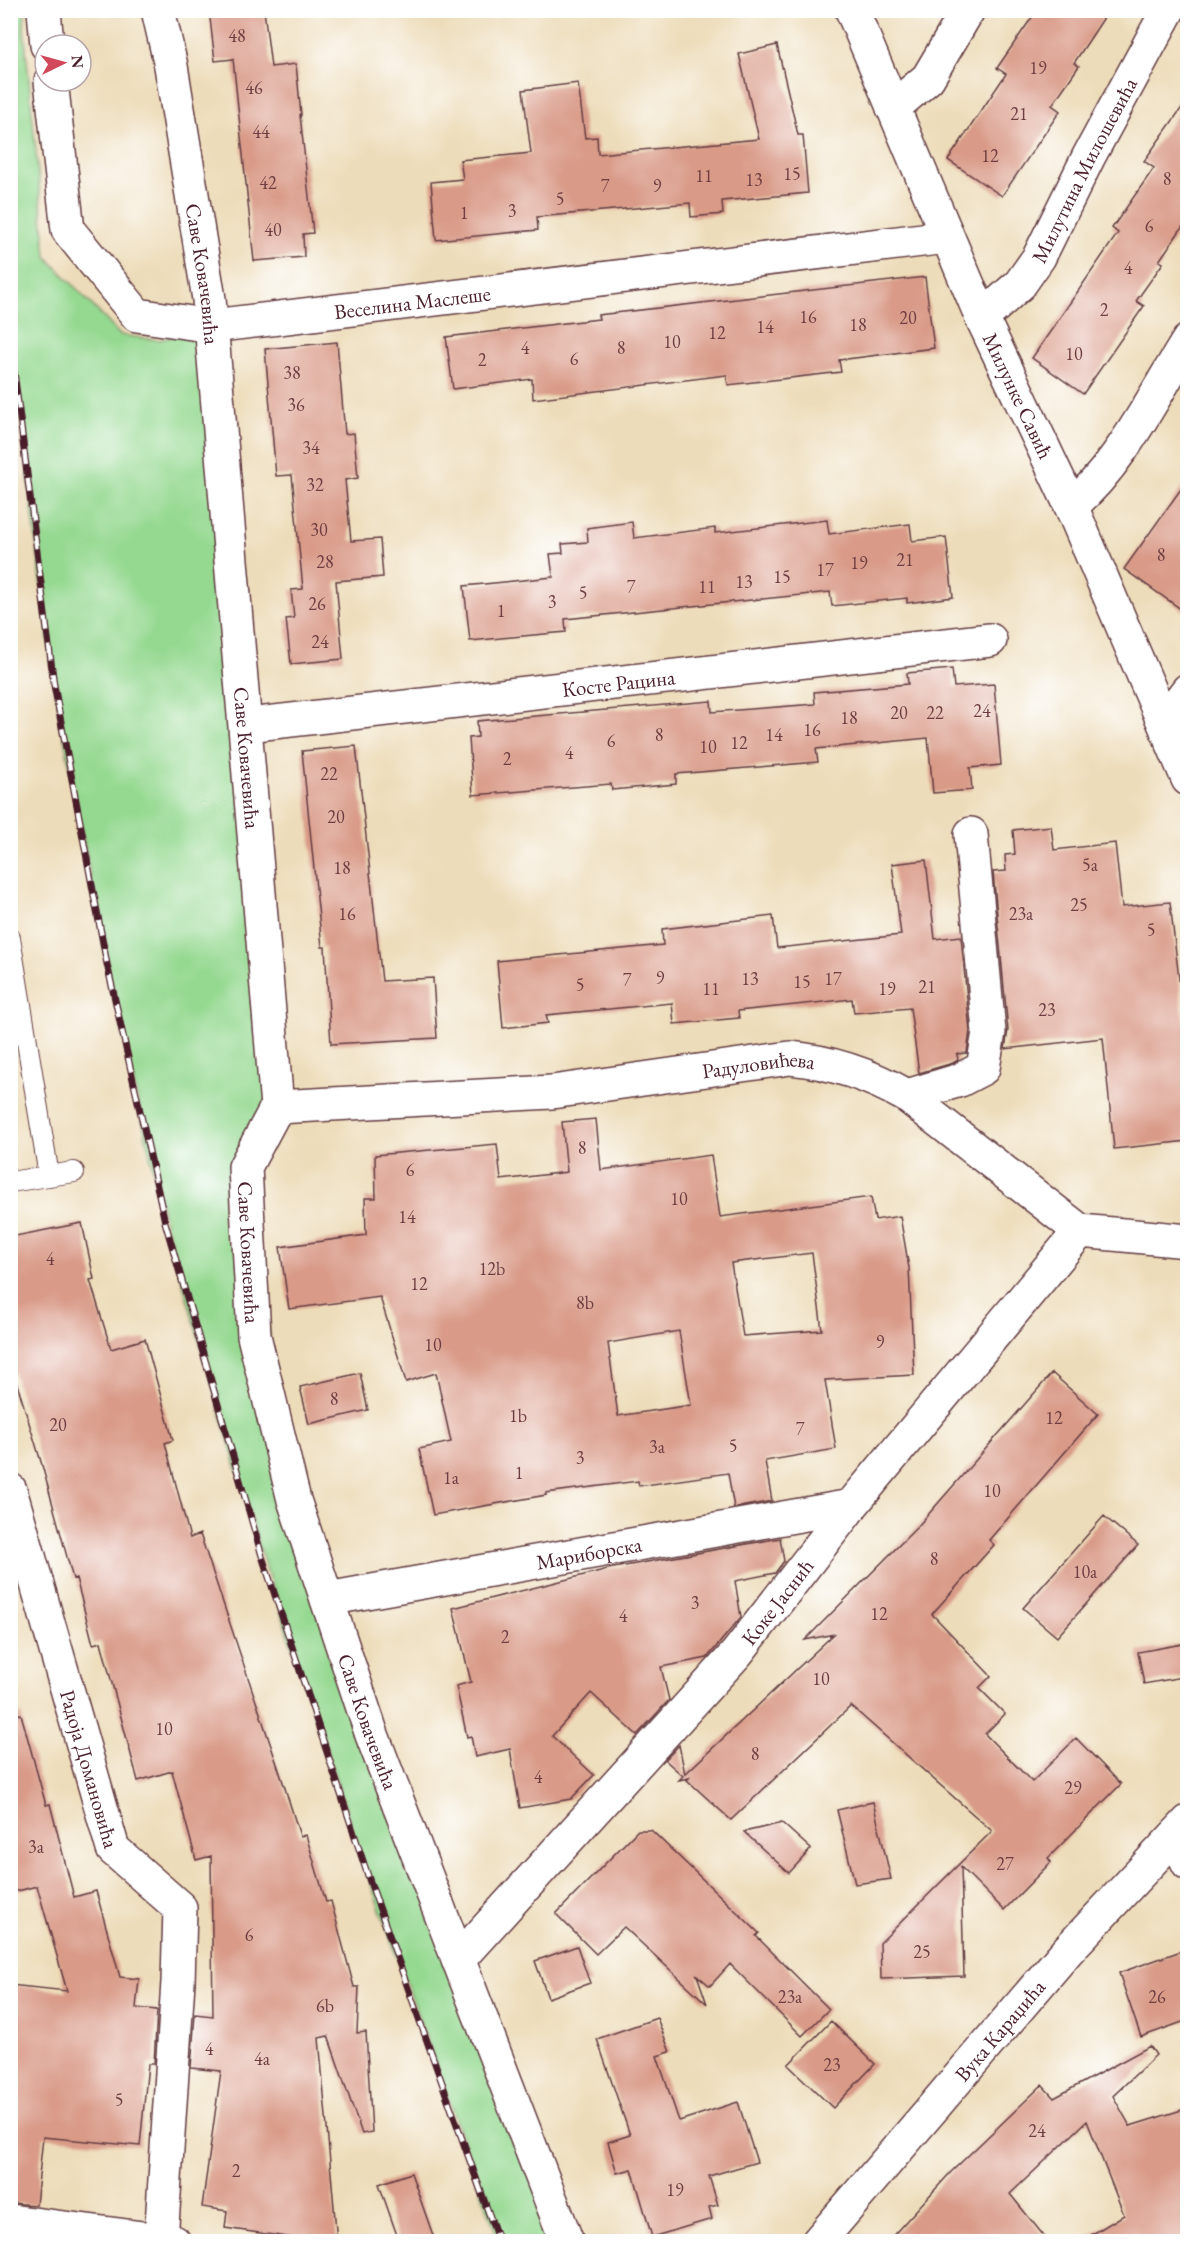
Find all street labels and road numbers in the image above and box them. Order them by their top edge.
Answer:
street label: Милутина Милошевића [1025,72,1143,267]
street label: Саве Ковачевића [180,201,226,346]
street label: Веселина Маслеше [333,279,492,325]
street label: Милунке Савић [977,328,1060,463]
street label: Косте Рацина [561,663,677,702]
street label: Саве Ковачевића [228,686,267,830]
street label: Радуловићева [700,1045,818,1084]
street label: Саве Ковачевића [232,1181,267,1325]
street label: Мариборска [534,1530,644,1575]
street label: Коке Јаснић [735,1553,819,1650]
street label: Саве Ковачевића [332,1650,405,1794]
street label: Радоја Домановића [54,1686,126,1852]
street label: Вука Караџића [948,1973,1051,2087]

